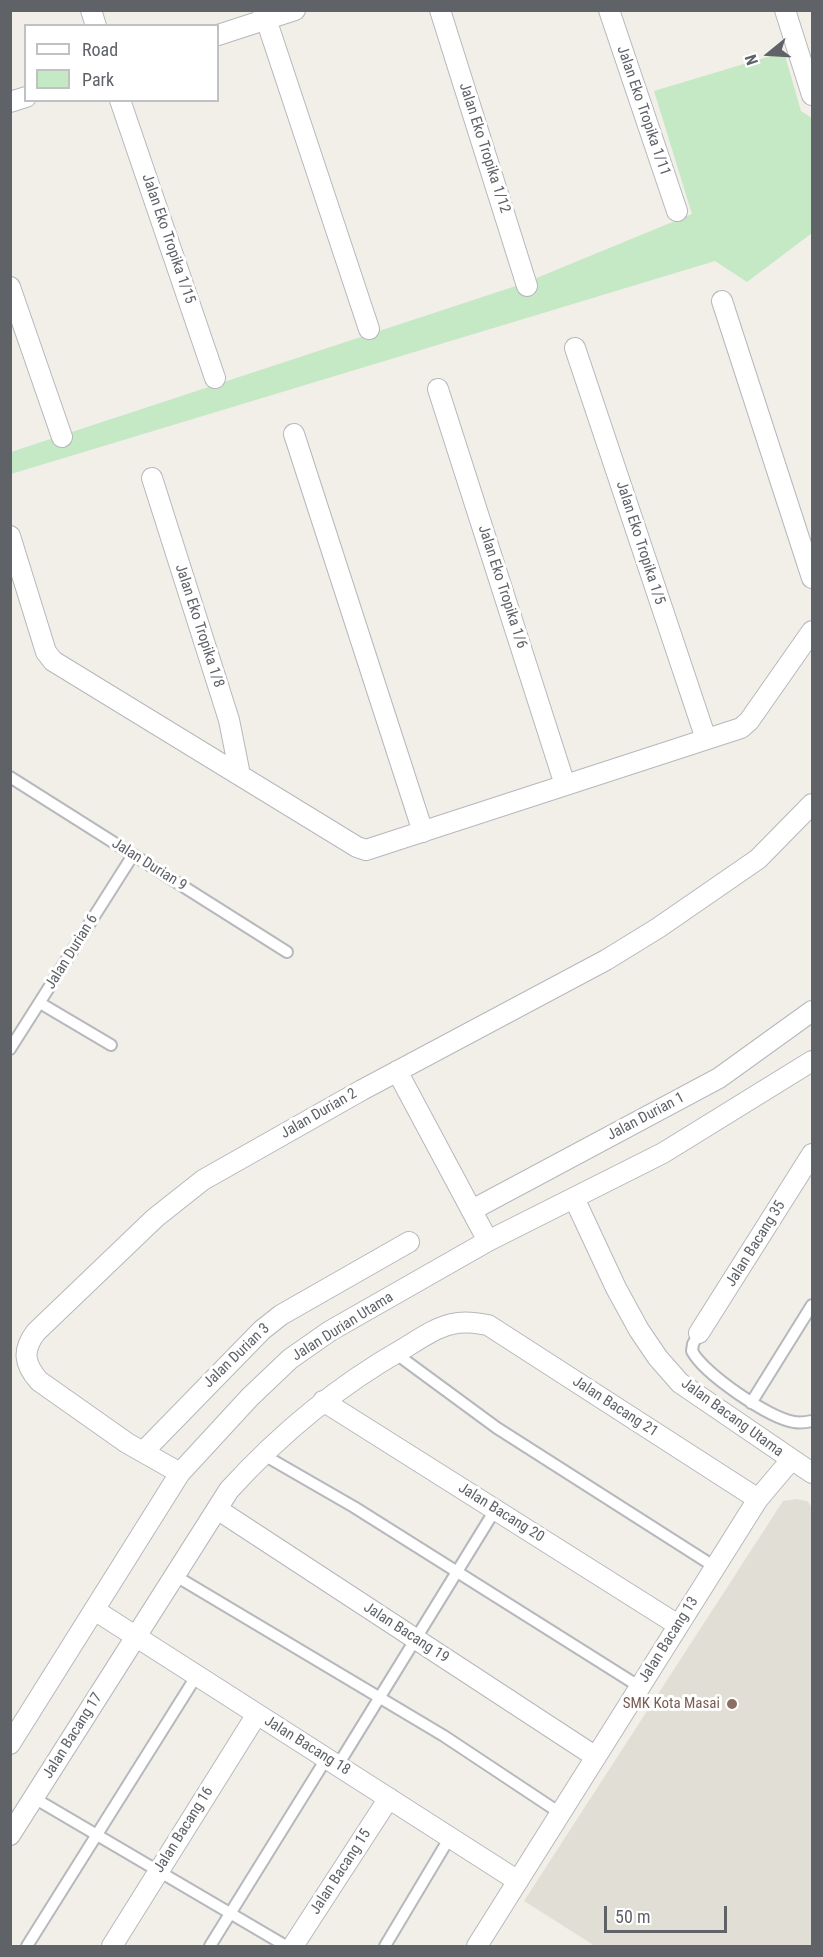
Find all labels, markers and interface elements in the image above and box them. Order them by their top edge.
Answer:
legend [24,24,219,102]
north arrow [739,24,799,84]
text: Road [82,39,118,60]
street label: Jalan Eko Tropika 1/11 [612,44,674,178]
text: N [741,52,762,67]
text: Park [82,69,114,90]
street label: Jalan Eko Tropika 1/12 [454,80,514,216]
street label: Jalan Eko Tropika 1/15 [137,172,199,306]
street label: Jalan Eko Tropika 1/5 [612,479,668,607]
street label: Jalan Eko Tropika 1/6 [474,523,530,651]
street label: Jalan Eko Tropika 1/8 [171,562,227,690]
street label: Jalan Durian 9 [108,835,190,895]
street label: Jalan Durian 6 [42,911,102,993]
street label: Jalan Durian 2 [278,1085,360,1143]
street label: Jalan Durian 1 [604,1089,688,1145]
street label: Jalan Bacang 35 [722,1198,790,1290]
street label: Jalan Durian Utama [289,1289,397,1365]
street label: Jalan Durian 3 [200,1320,274,1392]
street label: Jalan Bacang 21 [569,1373,661,1441]
street label: Jalan Bacang Utama [677,1375,787,1461]
street label: Jalan Bacang 20 [455,1479,547,1547]
street label: Jalan Bacang 13 [635,1594,703,1686]
street label: Jalan Bacang 19 [360,1599,452,1667]
street label: Jalan Bacang 17 [39,1690,107,1782]
place label: SMK Kota Masai [623,1695,720,1713]
marker: SMK Kota Masai [725,1697,739,1711]
street label: Jalan Bacang 18 [261,1712,353,1780]
street label: Jalan Bacang 16 [150,1784,218,1876]
street label: Jalan Bacang 15 [307,1826,375,1918]
scale bar [607,1894,730,1932]
text: 50 m [615,1906,650,1927]

